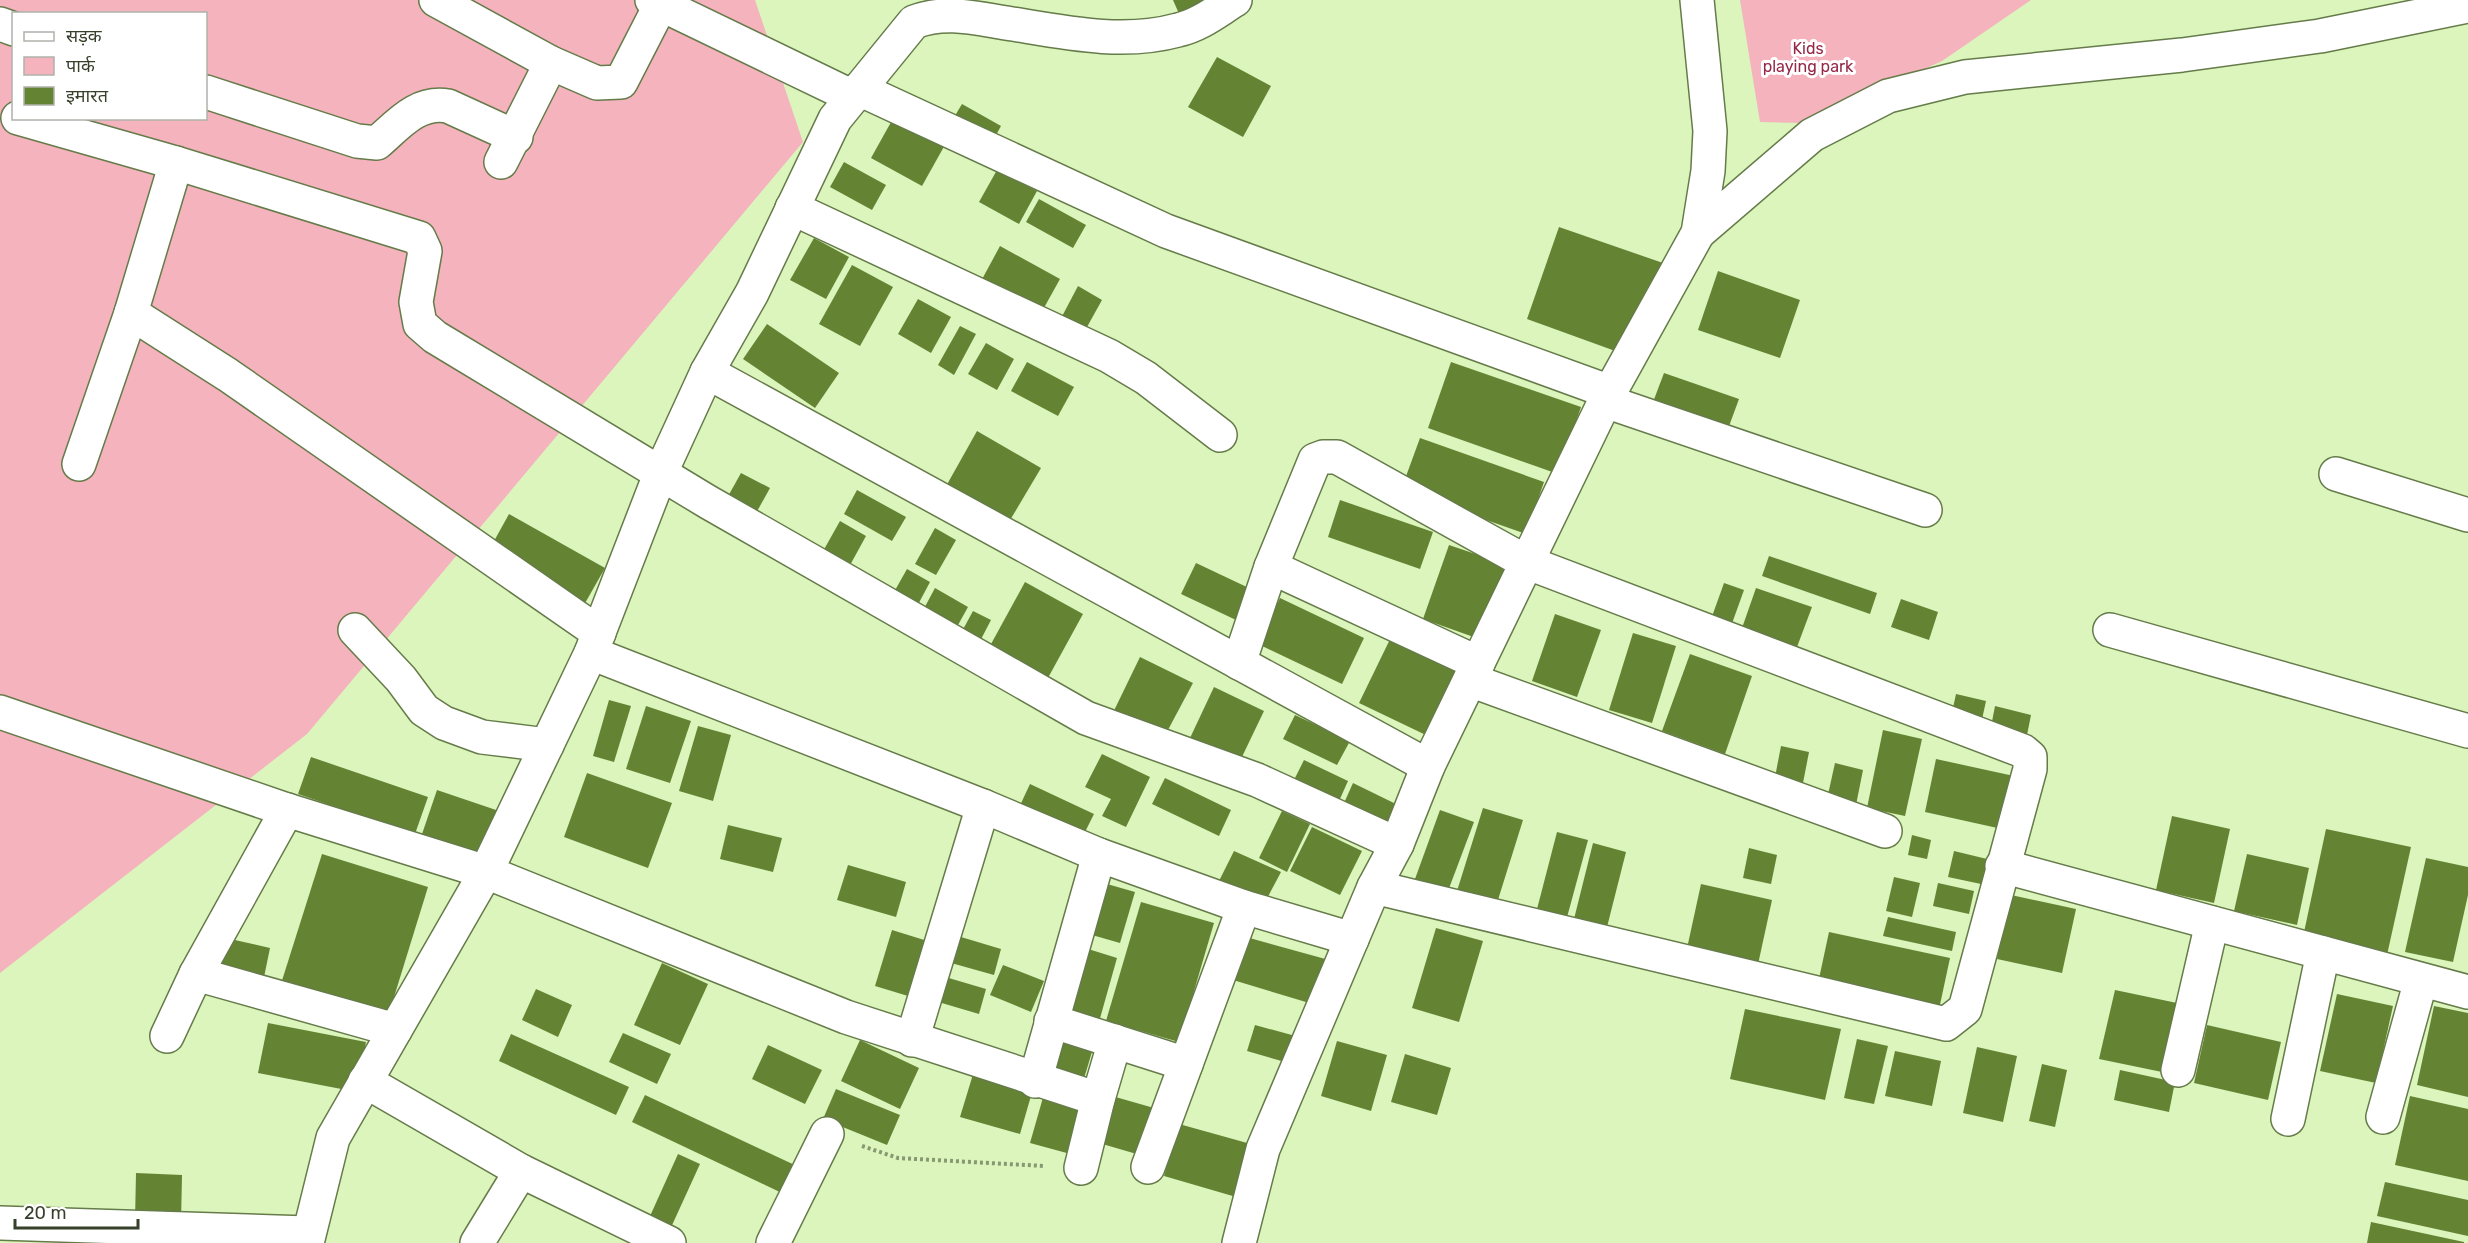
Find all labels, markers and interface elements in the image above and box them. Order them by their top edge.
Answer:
legend [12,12,207,120]
text: सड़क [66,25,103,47]
park label: Kids playing park [1763,39,1854,76]
text: पार्क [66,55,96,77]
text: इमारत [66,85,109,107]
scale bar [15,1192,138,1230]
text: 20 m [24,1202,66,1224]

